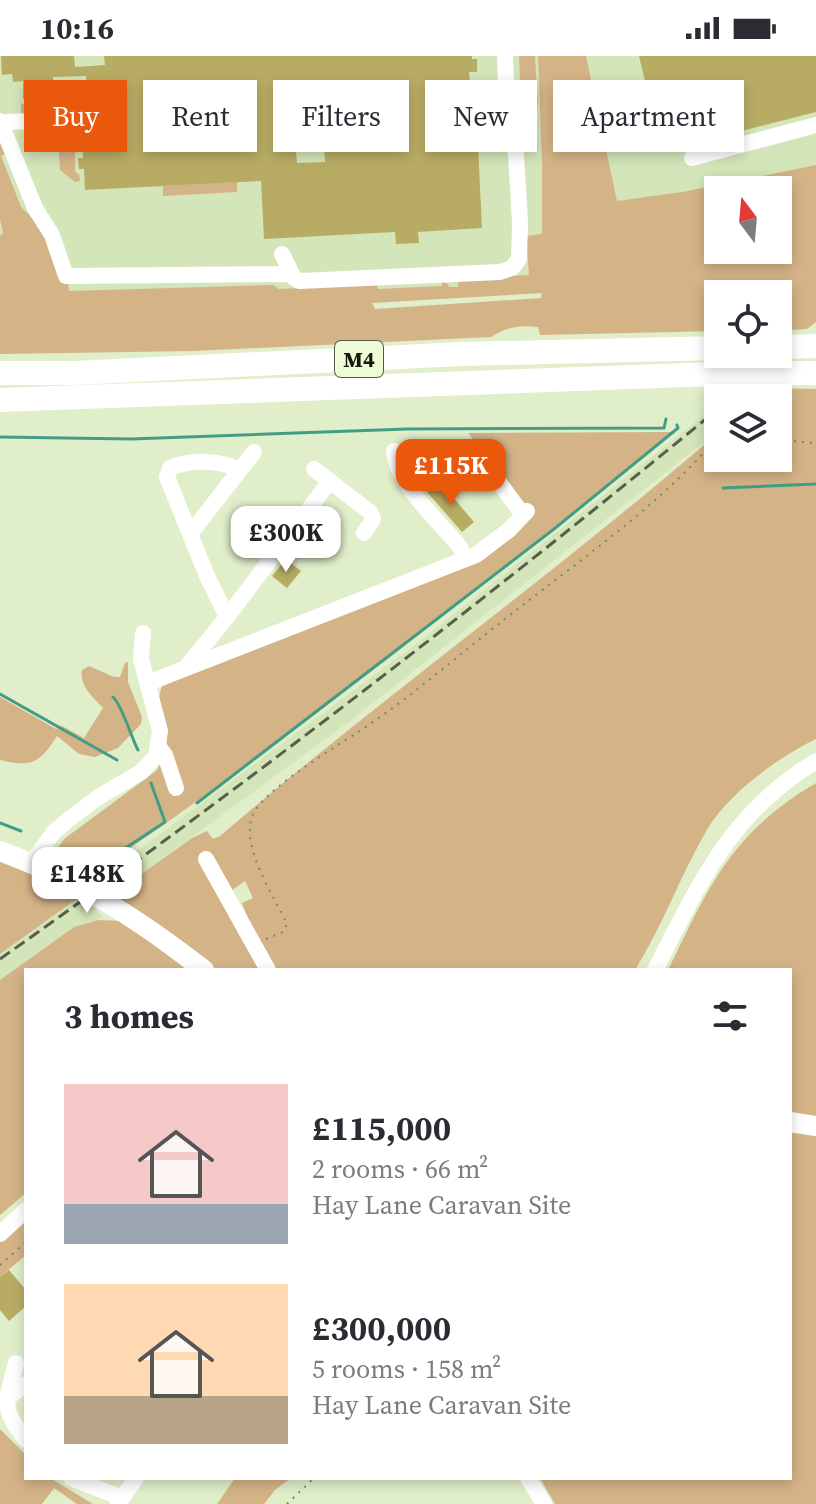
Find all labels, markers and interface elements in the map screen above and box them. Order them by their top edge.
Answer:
text: 10:16 [40,8,114,49]
chip: Buy [24,80,127,152]
chip: Rent [143,80,257,152]
chip: Filters [273,80,409,152]
chip: New [425,80,537,152]
chip: Apartment [553,80,744,152]
north arrow [704,176,792,264]
map controls [704,176,792,472]
button: locate [704,280,792,368]
road number: M4 [335,341,383,377]
button: layers [704,384,792,472]
pin: £115K [395,439,507,507]
text: £115K [414,447,488,483]
pin: £300K [230,506,342,574]
text: £300K [249,514,323,550]
pin: £148K [31,847,143,915]
text: £148K [50,855,124,891]
text: 3 homes [64,993,194,1039]
icon: filters [708,994,752,1038]
text: £115,000 [312,1105,451,1151]
icon: home [128,1116,224,1212]
text: 2 rooms · 66 m² [312,1151,488,1187]
text: Hay Lane Caravan Site [312,1187,571,1223]
text: £300,000 [312,1305,451,1351]
icon: home [128,1316,224,1412]
text: 5 rooms · 158 m² [312,1351,501,1387]
text: Hay Lane Caravan Site [312,1387,571,1423]

